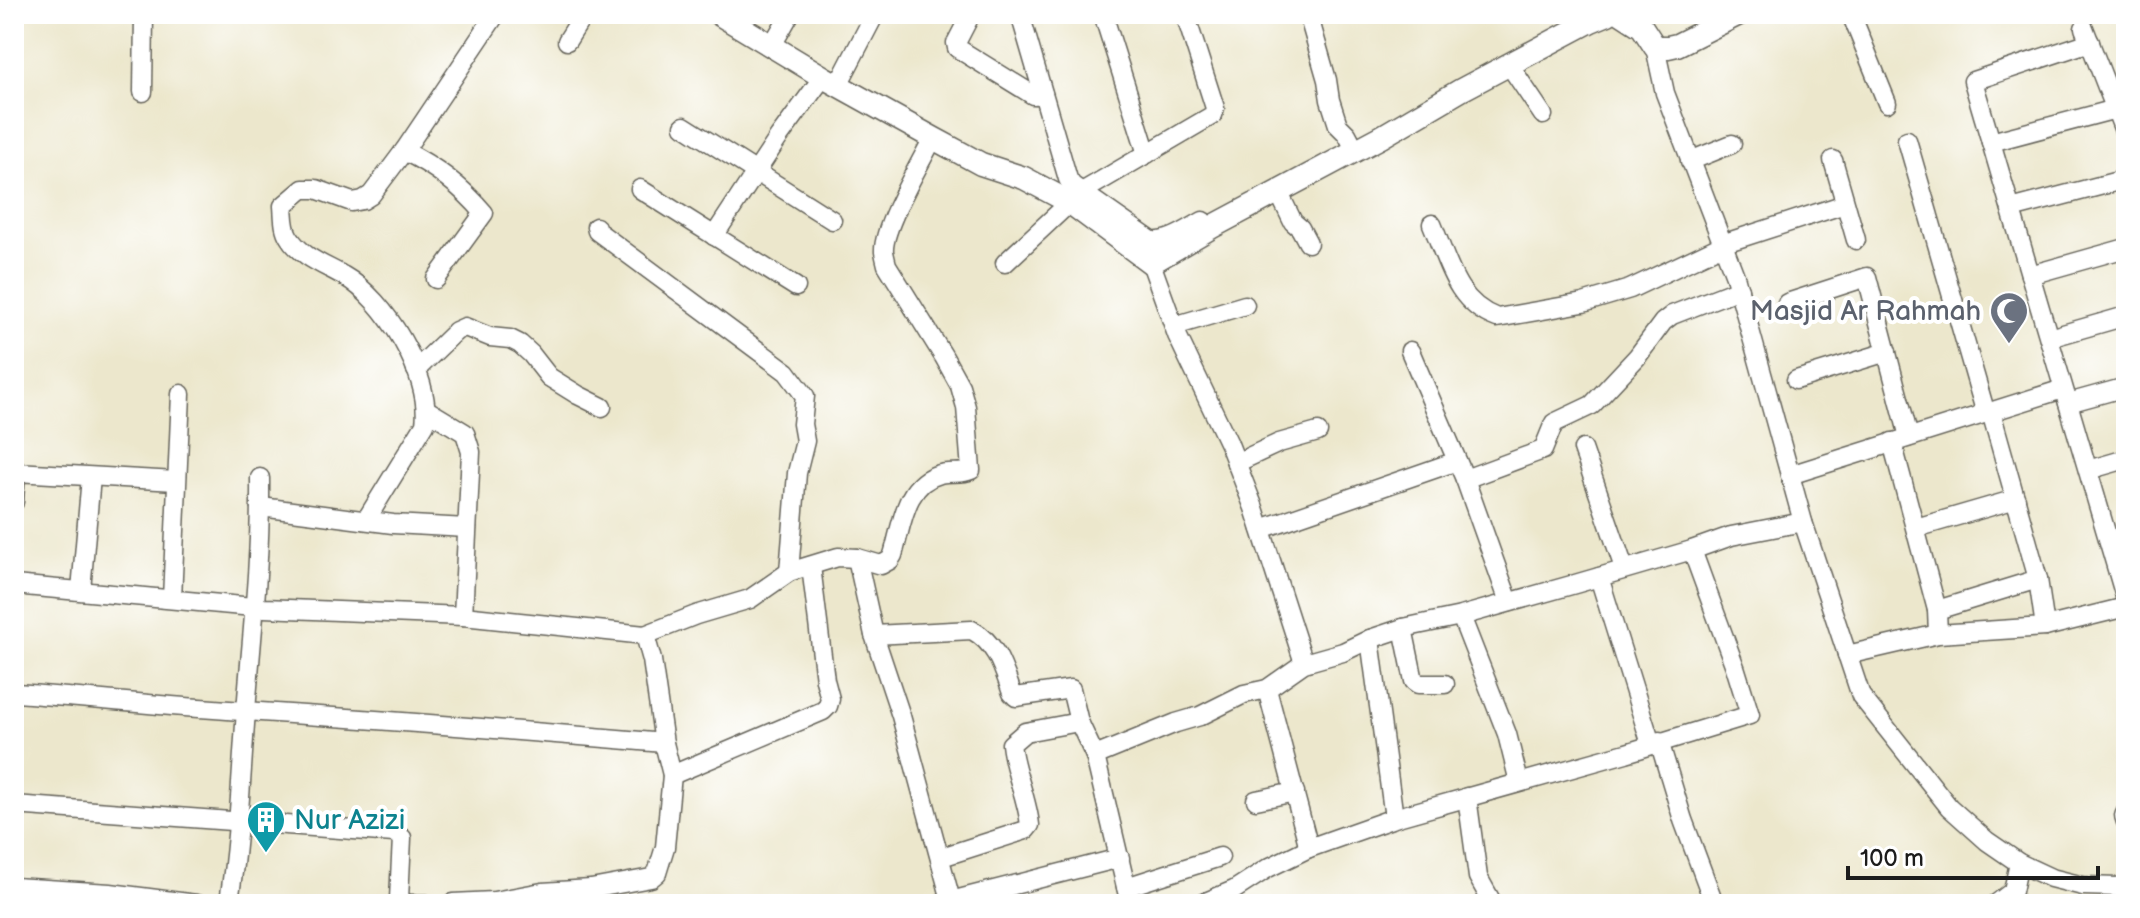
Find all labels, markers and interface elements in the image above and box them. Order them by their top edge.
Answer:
mosque icon: Masjid Ar Rahmah [1988,290,2030,345]
place label: Masjid Ar Rahmah [1750,295,1981,328]
building icon: Nur Azizi [245,799,287,854]
place label: Nur Azizi [294,804,405,837]
scale bar [1848,830,2098,880]
text: 100 m [1860,844,1924,873]

